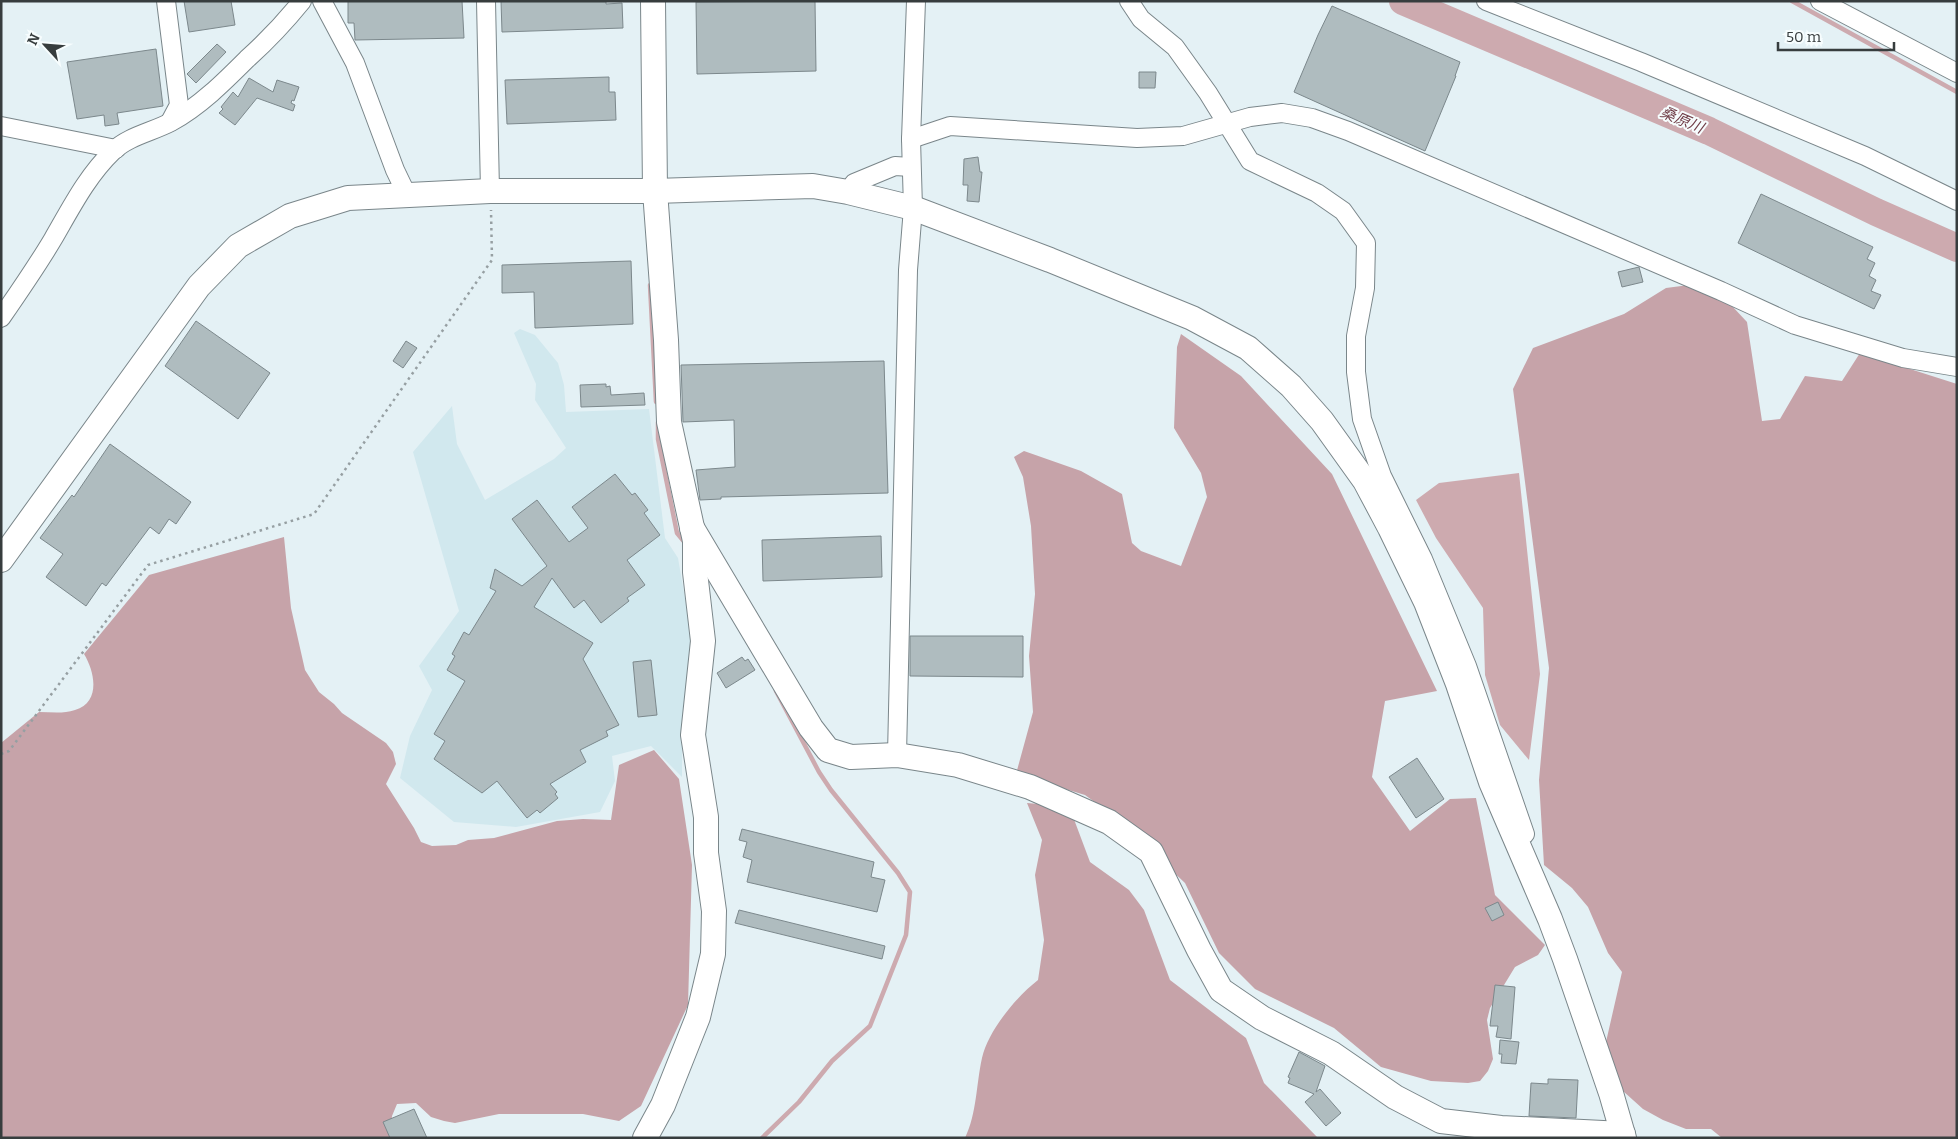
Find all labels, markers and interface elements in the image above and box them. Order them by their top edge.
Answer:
north arrow [20,20,70,70]
scale bar [1778,20,1894,52]
text: 50 m [1786,28,1822,46]
text: N [24,31,44,48]
water label: 桑原川 [1658,103,1708,138]

